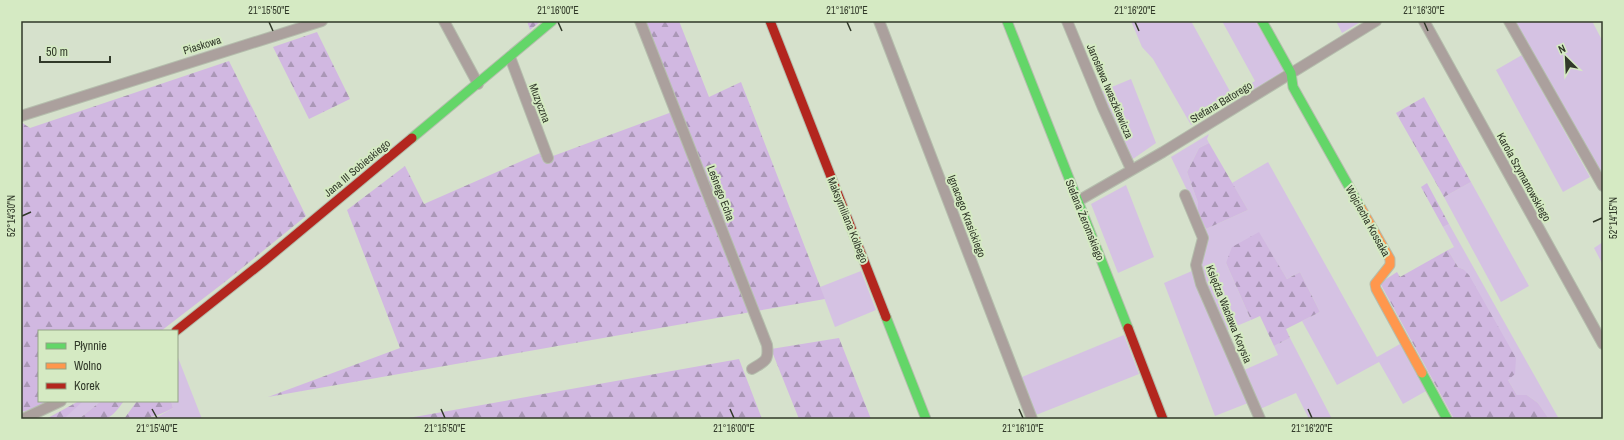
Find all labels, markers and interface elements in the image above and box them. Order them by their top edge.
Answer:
text: 21°15'50"E [248,4,290,17]
text: 21°16'00"E [537,4,579,17]
text: 21°16'10"E [826,4,868,17]
text: 21°16'20"E [1114,4,1156,17]
text: 21°16'30"E [1403,4,1445,17]
street label: Piaskowa [181,33,223,57]
scale bar [40,38,110,64]
north arrow [1546,38,1586,78]
text: N [1556,41,1568,57]
street label: Jarosława Iwaszkiewicza [1084,42,1136,140]
text: 50 m [46,44,68,60]
street label: Stefana Batorego [1187,78,1255,126]
street label: Muzyczna [526,82,554,124]
street label: Karola Szymanowskiego [1494,130,1554,224]
street label: Jana III Sobieskiego [321,136,393,200]
street label: Leśnego Echa [704,164,738,222]
street label: Ignacego Krasickiego [945,173,989,259]
street label: Maksymiliana Kolbego [824,175,872,265]
street label: Stefana Żeromskiego [1062,177,1108,263]
street label: Wojciecha Kossaka [1343,183,1393,259]
text: 52°14'30"N [5,195,18,237]
text: 52°14'15"N [1607,197,1620,239]
street label: Księdza Wacława Korysia [1203,263,1255,365]
legend [38,330,178,402]
text: Płynnie [74,338,107,354]
text: Wolno [74,358,102,374]
text: Korek [74,378,100,394]
text: 21°15'40"E [136,422,178,435]
text: 21°15'50"E [424,422,466,435]
text: 21°16'00"E [713,422,755,435]
text: 21°16'10"E [1002,422,1044,435]
text: 21°16'20"E [1291,422,1333,435]

